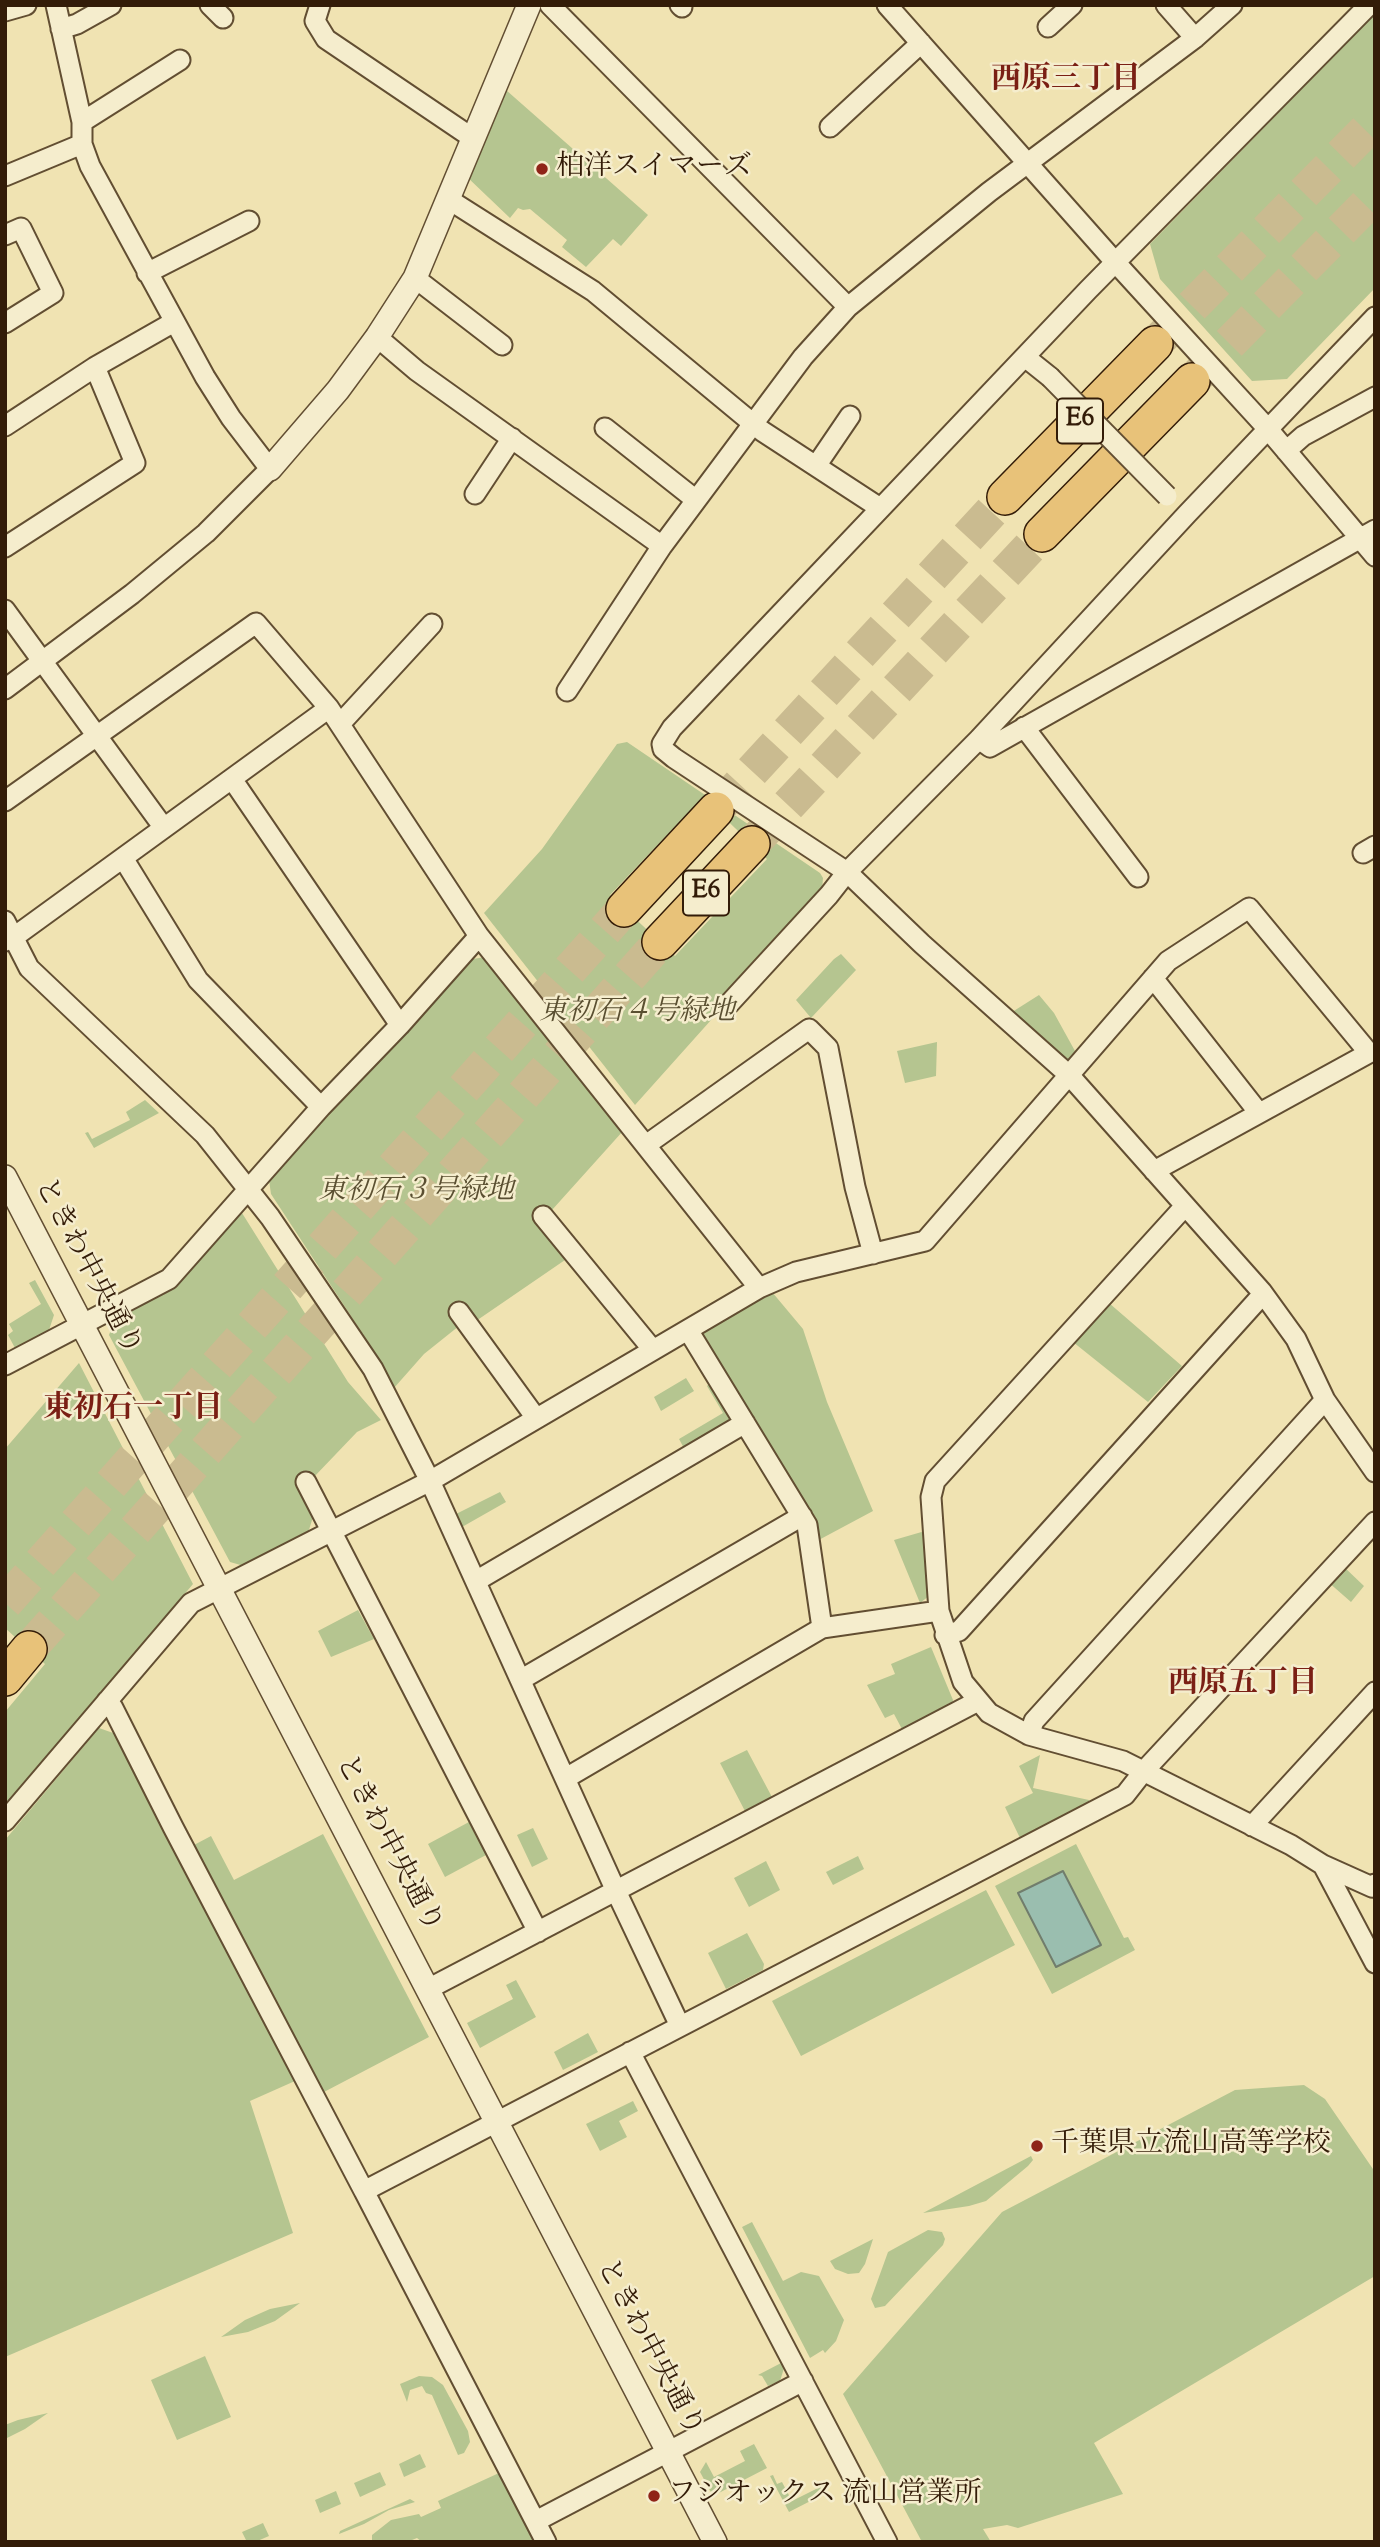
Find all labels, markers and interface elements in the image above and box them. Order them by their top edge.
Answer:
district label: 西原三丁目 [991,64,1141,100]
place label: 柏洋スイマーズ [556,152,752,186]
marker: 柏洋スイマーズ [534,161,550,177]
road number: E6 [1057,398,1103,444]
road number: E6 [683,870,729,916]
park label: 東初石４号緑地 [539,997,735,1031]
street label: ときわ中央通り [25,1174,147,1362]
park label: 東初石３号緑地 [318,1176,514,1210]
district label: 東初石一丁目 [43,1393,223,1429]
district label: 西原五丁目 [1168,1668,1318,1704]
street label: ときわ中央通り [326,1751,448,1939]
place label: 千葉県立流山高等学校 [1051,2129,1331,2163]
marker: 千葉県立流山高等学校 [1029,2138,1045,2154]
street label: ときわ中央通り [587,2255,709,2443]
place label: フジオックス 流山営業所 [668,2479,982,2513]
marker: フジオックス 流山営業所 [646,2488,662,2504]

